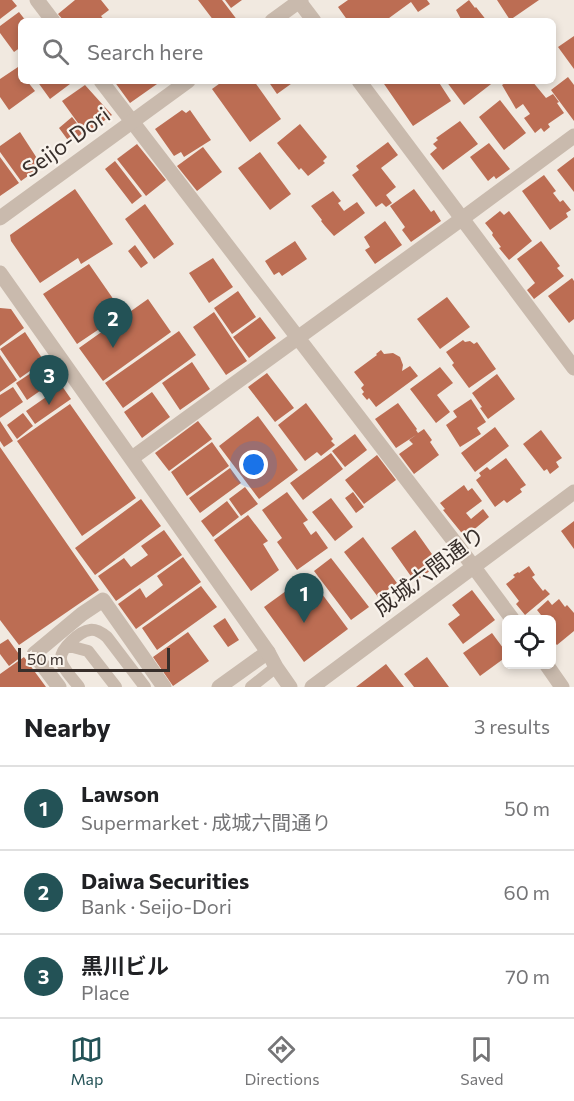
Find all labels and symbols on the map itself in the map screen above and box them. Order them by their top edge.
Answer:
street label: Seijo-Dori [17,101,115,182]
pin: 2 [94,298,132,348]
pin: 3 [29,356,68,405]
your location [239,450,268,479]
street label: 成城六間通り [368,520,490,621]
pin: 1 [284,574,324,623]
scale bar [18,645,170,672]

